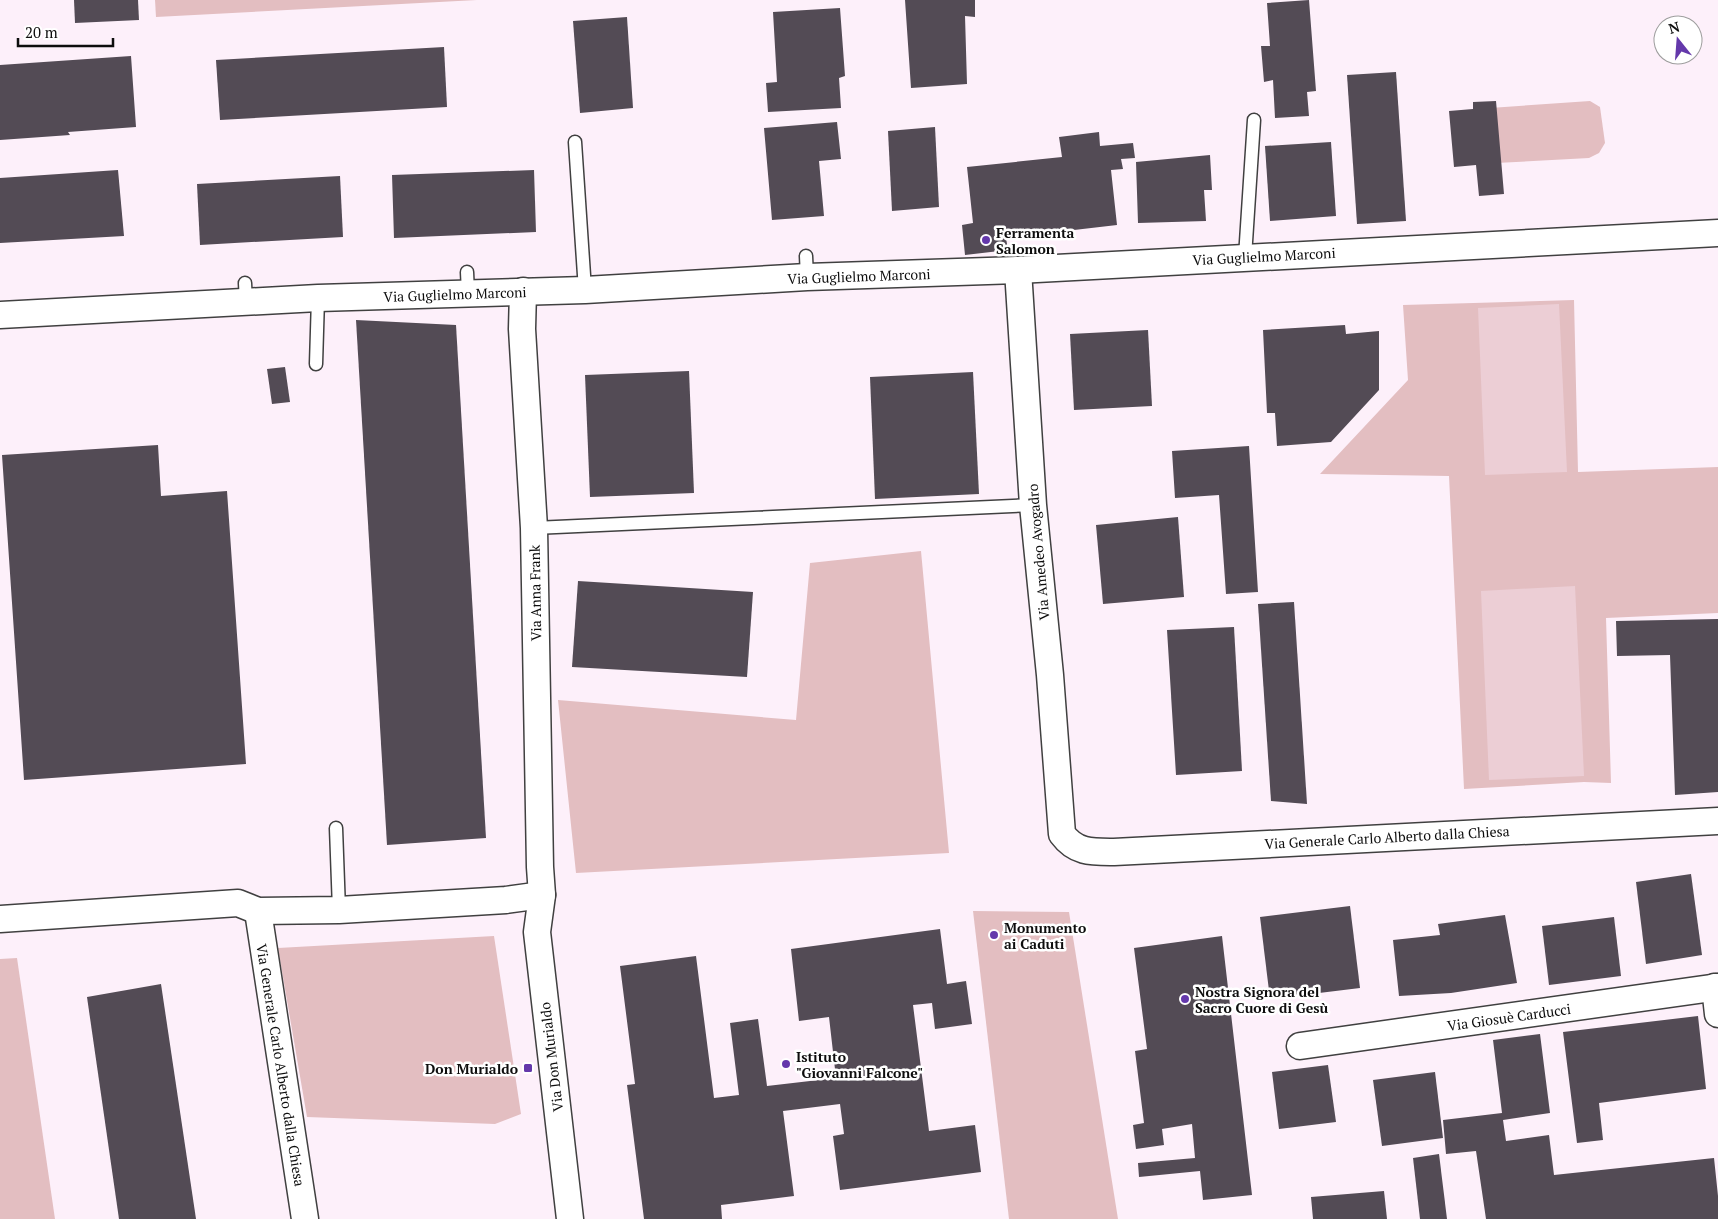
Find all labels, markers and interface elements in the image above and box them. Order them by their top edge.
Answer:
scale bar [18,15,112,47]
north arrow [1653,15,1703,65]
text: N [1666,16,1682,38]
text: 20 m [25,22,58,42]
place label: Ferramenta Salomon [996,223,1074,258]
marker: Ferramenta Salomon [980,234,992,246]
street label: Via Guglielmo Marconi [1192,243,1336,269]
street label: Via Guglielmo Marconi [787,264,931,288]
street label: Via Guglielmo Marconi [383,282,527,306]
street label: Via Amedeo Avogadro [1023,483,1053,621]
street label: Via Anna Frank [525,544,545,641]
street label: Via Generale Carlo Alberto dalla Chiesa [1264,821,1510,853]
place label: Monumento ai Caduti [1004,918,1086,953]
marker: Monumento ai Caduti [988,929,1000,941]
street label: Via Generale Carlo Alberto dalla Chiesa [252,942,310,1188]
place label: Nostra Signora del Sacro Cuore di Gesù [1195,982,1329,1017]
marker: Nostra Signora del Sacro Cuore di Gesù [1179,993,1191,1005]
street label: Via Giosuè Carducci [1446,999,1572,1035]
street label: Via Don Murialdo [535,1001,567,1113]
place label: Istituto "Giovanni Falcone" [796,1047,923,1082]
marker: Istituto "Giovanni Falcone" [780,1058,792,1070]
place label: Don Murialdo [425,1059,518,1078]
marker: Don Murialdo [522,1062,534,1074]

